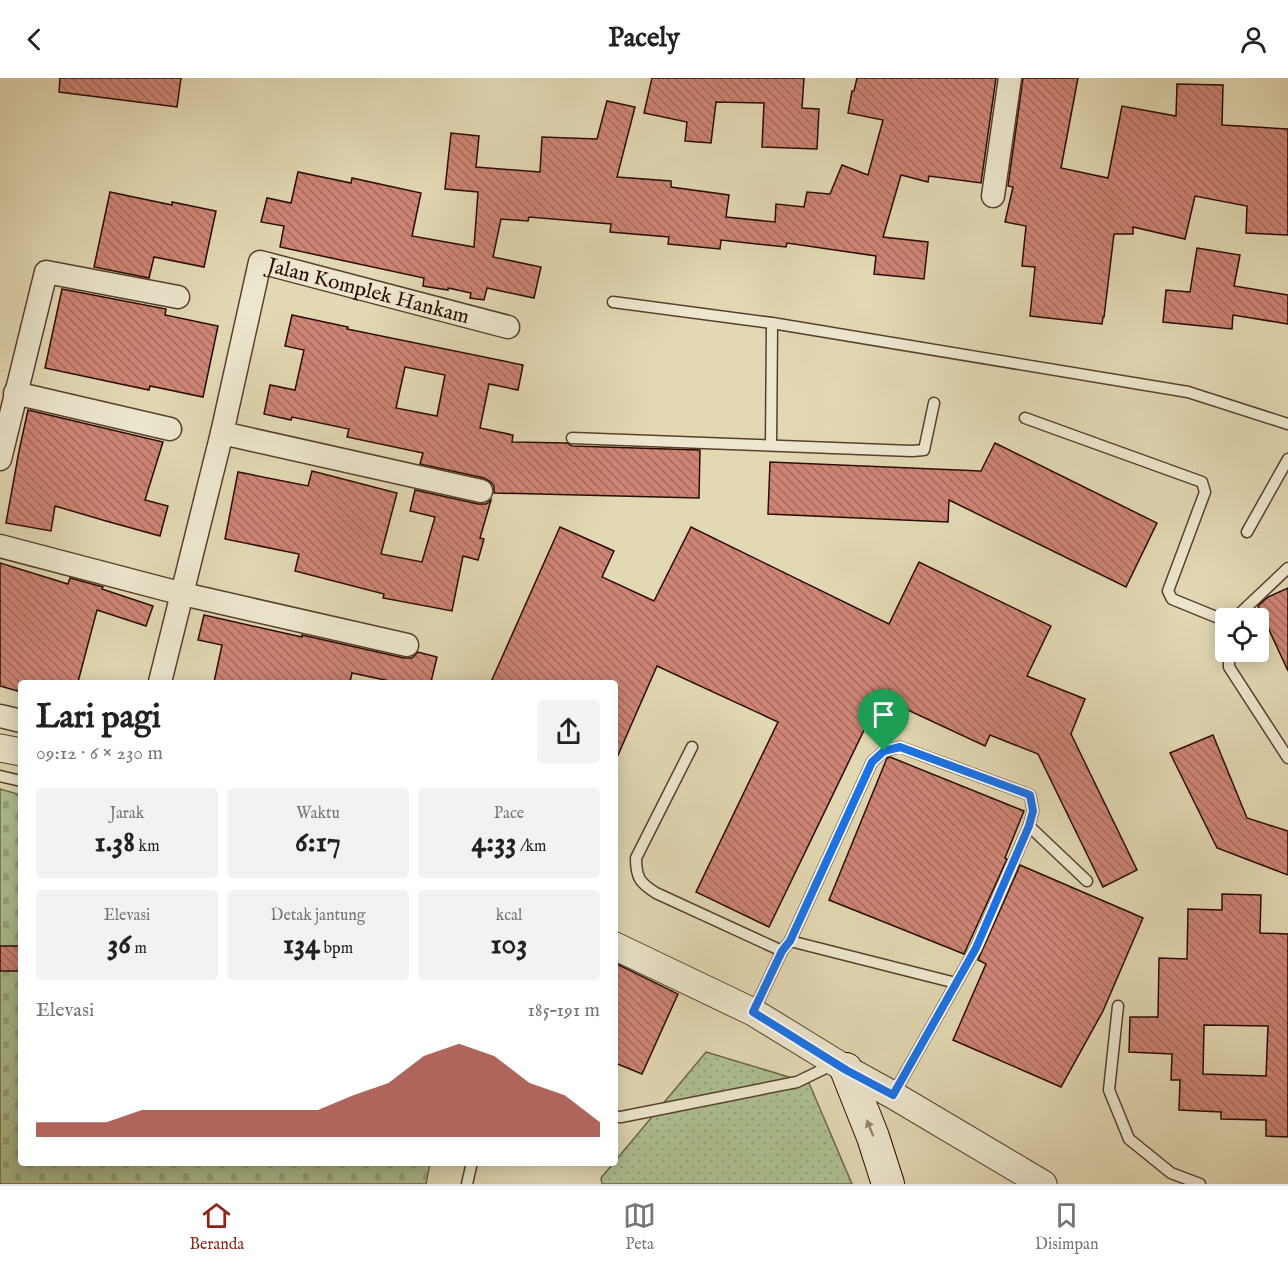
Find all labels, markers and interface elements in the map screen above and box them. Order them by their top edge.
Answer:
text: Pacely [608,22,680,56]
icon: back [18,23,51,56]
icon: person [1237,23,1270,56]
street label: Jalan Komplek Hankam [262,252,472,331]
map controls [1215,608,1269,662]
button: locate [1215,608,1269,662]
pin [858,689,909,751]
text: Lari pagi [36,697,161,739]
icon: arrive [867,698,900,731]
button: share [537,700,600,763]
text: 09:12 · 6 × 230 m [36,741,163,766]
text: Jarak [110,804,144,824]
text: Waktu [296,804,340,824]
text: Pace [494,804,524,824]
text: 1.38 [95,824,135,862]
text: 6:17 [295,824,341,862]
text: 4:33 [472,824,517,862]
text: km [135,837,160,857]
text: /km [517,837,546,857]
text: Elevasi [104,906,150,926]
text: Detak jantung [271,906,365,926]
text: kcal [496,906,522,926]
text: 36 [107,926,131,964]
text: 134 [283,926,320,964]
text: 103 [491,926,527,964]
text: m [131,939,147,959]
text: bpm [320,939,353,959]
text: Elevasi [36,998,94,1023]
text: 185–191 m [527,998,600,1023]
one-way arrow [865,1119,875,1137]
tab: Beranda [189,1199,244,1255]
tab: Peta [623,1199,656,1255]
tab: Disimpan [1035,1199,1099,1255]

